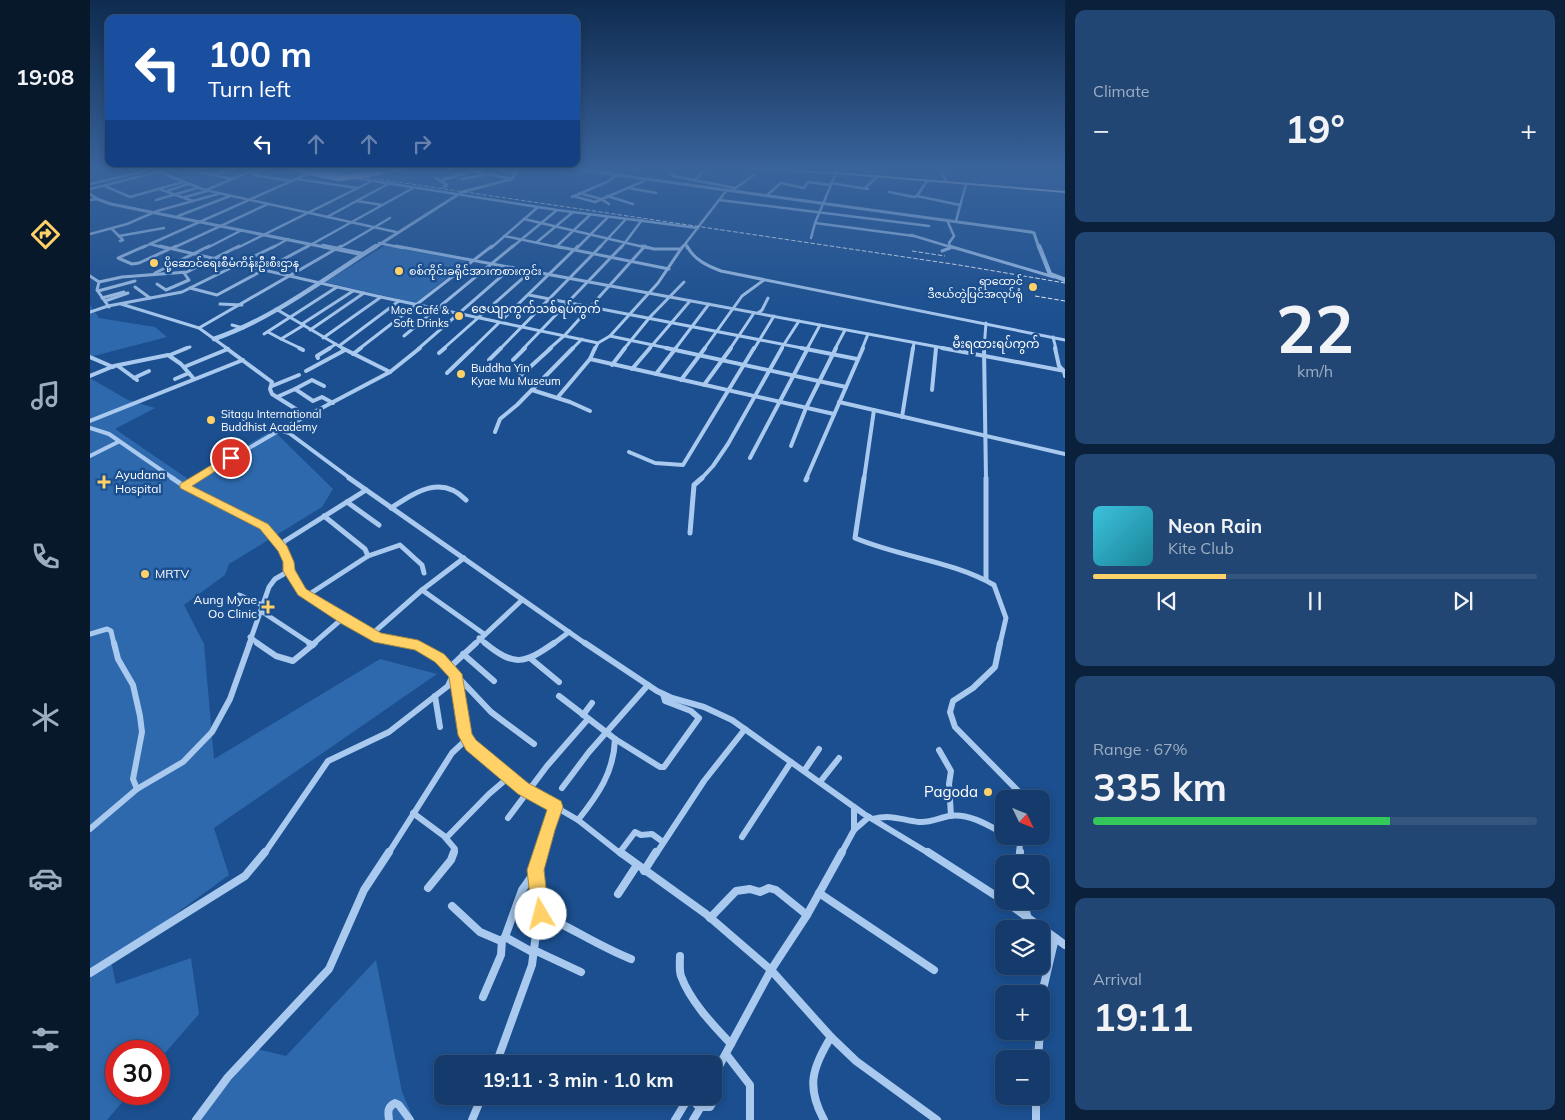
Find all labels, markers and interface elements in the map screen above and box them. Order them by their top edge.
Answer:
text: 100 m [208,32,312,76]
icon: left [125,35,190,100]
text: 19:08 [16,63,74,91]
text: Turn left [208,75,291,103]
text: Climate [1093,81,1149,101]
text: 19° [1285,105,1345,153]
text: − [1093,112,1110,147]
text: + [1520,112,1537,147]
icon: left [249,130,277,158]
icon: ahead [302,130,330,158]
icon: ahead [355,130,383,158]
icon: right [408,130,436,158]
icon: directions [28,217,63,252]
place label: ပို့ဆောင်ရေးစီမံကိန်းဦးစီးဌာန [164,256,299,272]
marker: ပို့ဆောင်ရေးစီမံကိန်းဦးစီးဌာန [148,257,160,269]
place label: စစ်ကိုင်းခရိုင်အားကစားကွင်း [409,264,542,280]
marker: စစ်ကိုင်းခရိုင်အားကစားကွင်း [393,265,405,277]
place label: ရွာထောင် ဒီဇယ်တွဲပြင်အလုပ်ရုံ [928,274,1023,303]
marker: ရွာထောင် ဒီဇယ်တွဲပြင်အလုပ်ရုံ [1027,281,1039,293]
text: 22 [1276,288,1354,369]
district label: ဇေယျာကွက်သစ်ရပ်ကွက် [471,300,601,319]
place label: Moe Café & Soft Drinks [391,303,450,330]
marker: Moe Café & Soft Drinks [453,310,465,322]
district label: မီးရထားရပ်ကွက် [952,335,1040,354]
place label: Buddha Yin Kyae Mu Museum [471,361,561,388]
text: km/h [1297,361,1333,381]
marker: Buddha Yin Kyae Mu Museum [455,368,467,380]
icon: music [28,378,63,413]
place label: Sitagu International Buddhist Academy [221,407,321,434]
marker: Sitagu International Buddhist Academy [205,414,217,426]
pin [210,437,252,479]
icon: arrive [217,444,245,472]
place label: Ayudana Hospital [115,467,165,496]
marker: Ayudana Hospital [97,475,111,489]
text: Neon Rain [1168,514,1262,538]
text: Kite Club [1168,538,1234,558]
icon: phone [28,539,63,574]
place label: MRTV [155,566,190,581]
marker: MRTV [139,568,151,580]
icon: previous [1153,587,1181,615]
icon: pause [1301,587,1329,615]
icon: next [1449,587,1477,615]
place label: Aung Myae Oo Clinic [194,592,257,621]
marker: Aung Myae Oo Clinic [261,600,275,614]
icon: climate [28,700,63,735]
text: Range · 67% [1093,739,1188,759]
text: 335 km [1093,763,1227,811]
place label: Pagoda [924,782,978,801]
marker: Pagoda [982,786,994,798]
north arrow [995,790,1050,845]
map controls [995,790,1050,1105]
button: search [995,855,1050,910]
icon: car [28,861,63,896]
position arrow [514,887,566,939]
button: layers [995,920,1050,975]
text: Arrival [1093,969,1142,989]
button: + [995,985,1050,1040]
text: 19:11 [1093,993,1194,1041]
icon: filters [28,1022,63,1057]
speed limit sign: 30 [105,1040,170,1105]
button: − [995,1050,1050,1105]
text: 19:11 · 3 min · 1.0 km [482,1068,674,1092]

